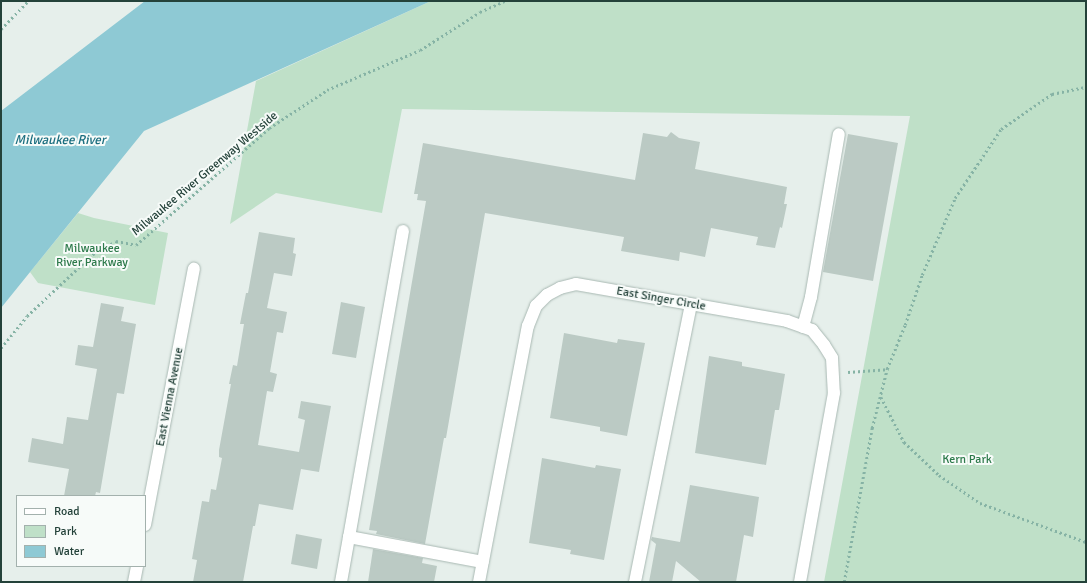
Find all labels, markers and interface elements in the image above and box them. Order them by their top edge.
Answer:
street label: Milwaukee River Greenway Westside [129,109,281,239]
water label: Milwaukee River [14,132,106,148]
park label: Milwaukee River Parkway [56,242,128,270]
street label: East Singer Circle [615,284,707,314]
street label: East Vienna Avenue [153,346,187,448]
park label: Kern Park [942,453,992,467]
legend [16,495,146,567]
text: Road [54,504,80,519]
text: Park [54,524,77,539]
text: Water [54,544,84,559]

